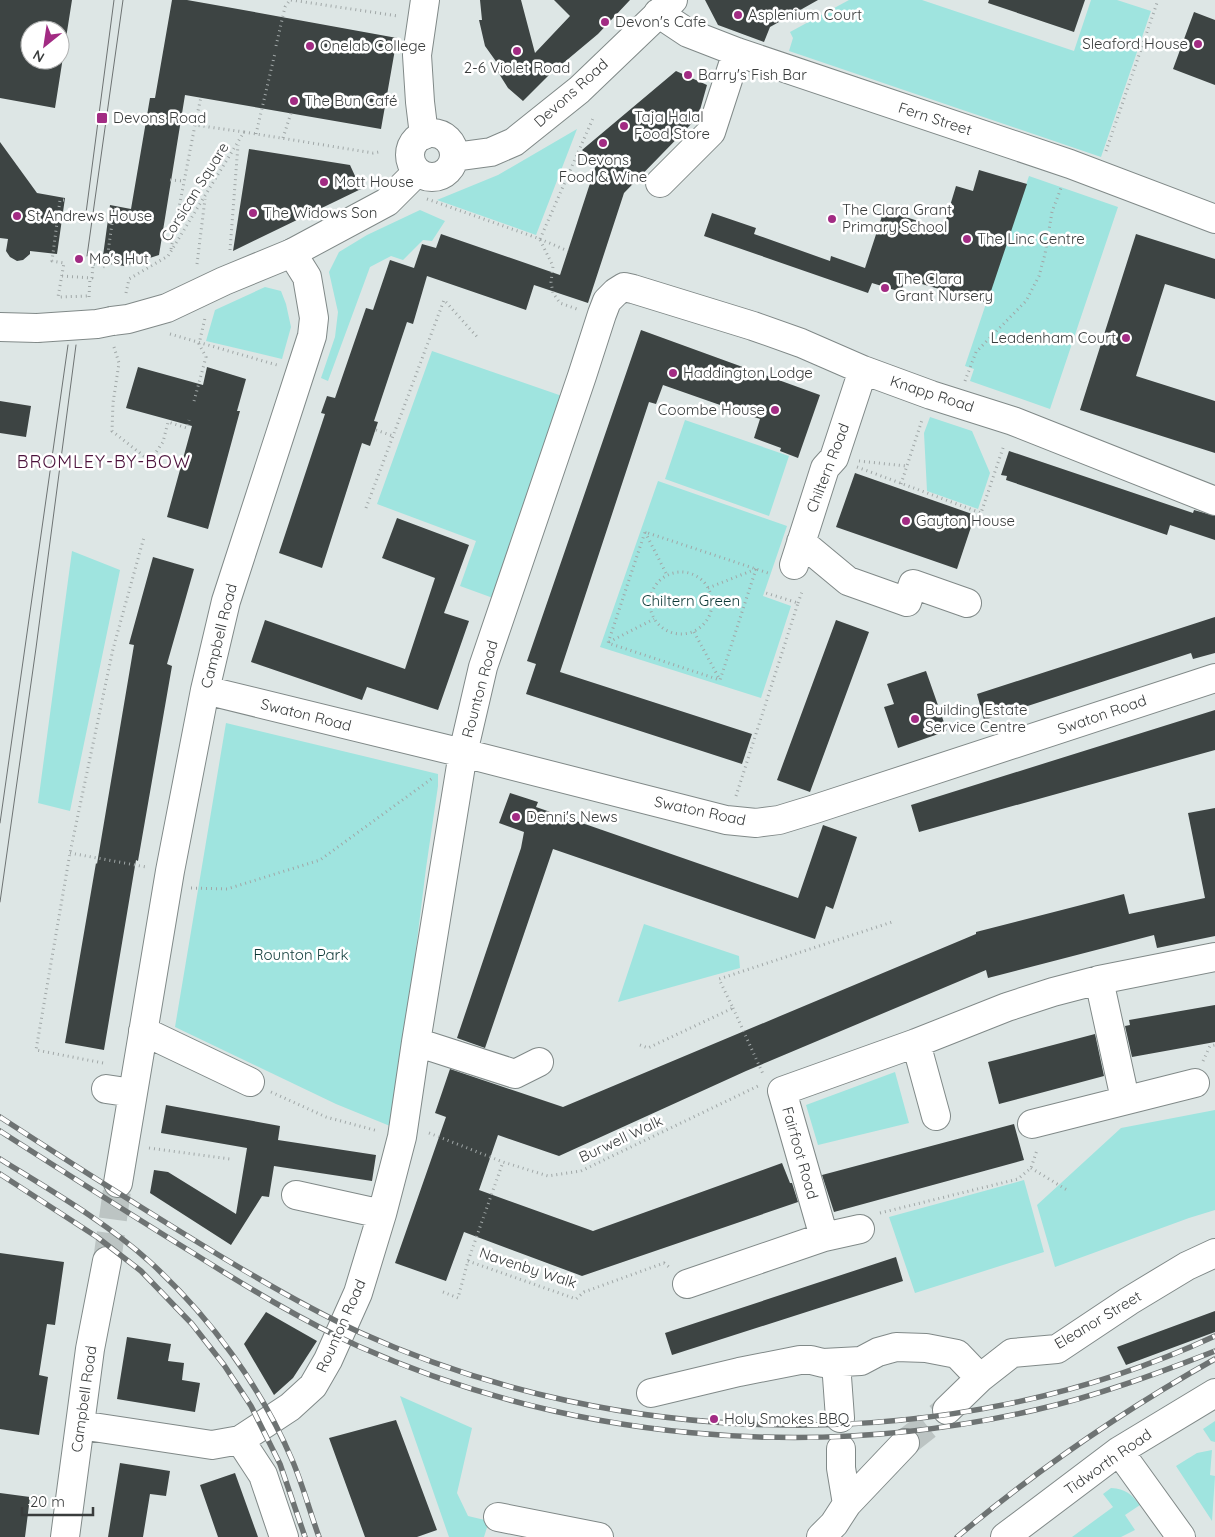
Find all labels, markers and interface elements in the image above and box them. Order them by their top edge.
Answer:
place label: Asplenium Court [748,5,862,24]
marker: Asplenium Court [732,9,744,21]
place label: Devon's Cafe [615,12,706,31]
marker: Devon's Cafe [599,16,611,28]
north arrow [20,20,70,70]
place label: Sleaford House [1082,34,1188,53]
place label: Onelab College [320,36,426,55]
marker: Sleaford House [1192,38,1204,50]
marker: Onelab College [304,40,316,52]
marker: 2-6 Violet Road [511,45,523,57]
text: N [30,46,47,67]
street label: Devons Road [530,54,612,131]
place label: 2-6 Violet Road [464,58,570,77]
place label: Barry's Fish Bar [698,65,807,84]
marker: Barry's Fish Bar [682,69,694,81]
place label: The Bun Café [304,91,397,110]
marker: The Bun Café [288,95,300,107]
street label: Fern Street [896,98,974,139]
place label: Taja Halal Food Store [634,107,710,143]
place label: Devons Road [113,108,206,127]
marker: Devons Road [95,111,109,125]
marker: Taja Halal Food Store [618,120,630,132]
marker: Devons Food & Wine [597,137,609,149]
street label: Corsican Square [156,139,233,245]
place label: Devons Food & Wine [559,150,647,186]
place label: Mott House [334,172,414,191]
marker: Mott House [318,176,330,188]
place label: The Clara Grant Primary School [842,200,952,236]
place label: The Widows Son [263,203,378,222]
place label: St Andrews House [27,206,152,225]
marker: The Widows Son [247,207,259,219]
marker: St Andrews House [11,210,23,222]
marker: The Clara Grant Primary School [826,213,838,225]
place label: The Linc Centre [977,229,1085,248]
marker: The Linc Centre [961,233,973,245]
place label: Mo's Hut [89,249,149,268]
marker: Mo's Hut [73,253,85,265]
place label: The Clara Grant Nursery [895,269,993,305]
marker: The Clara Grant Nursery [879,282,891,294]
place label: Leadenham Court [991,328,1116,347]
marker: Leadenham Court [1120,332,1132,344]
place label: Haddington Lodge [683,363,813,382]
marker: Haddington Lodge [667,367,679,379]
street label: Knapp Road [888,371,977,416]
place label: Coombe House [658,400,765,419]
marker: Coombe House [769,404,781,416]
street label: Chiltern Road [802,420,853,515]
district label: BROMLEY-BY-BOW [17,450,191,473]
place label: Gayton House [916,511,1015,530]
marker: Gayton House [900,515,912,527]
street label: Campbell Road [196,581,241,690]
park label: Chiltern Green [642,591,740,610]
street label: Rounton Road [457,638,502,740]
street label: Swaton Road [1055,690,1149,739]
street label: Swaton Road [259,694,354,735]
place label: Building Estate Service Centre [925,700,1027,736]
marker: Building Estate Service Centre [909,713,921,725]
street label: Swaton Road [653,792,748,829]
place label: Denni's News [526,807,618,826]
marker: Denni's News [510,811,522,823]
park label: Rounton Park [254,945,348,964]
street label: Fairfoot Road [778,1104,823,1201]
street label: Burwell Walk [576,1111,666,1166]
street label: Navenby Walk [477,1243,579,1292]
street label: Rounton Road [311,1276,370,1375]
street label: Eleanor Street [1051,1286,1145,1353]
street label: Campbell Road [67,1344,100,1453]
place label: Holy Smokes BBQ [724,1409,850,1428]
marker: Holy Smokes BBQ [708,1413,720,1425]
street label: Tidworth Road [1060,1424,1155,1499]
scale bar [22,1484,94,1516]
text: 20 m [30,1492,65,1511]

